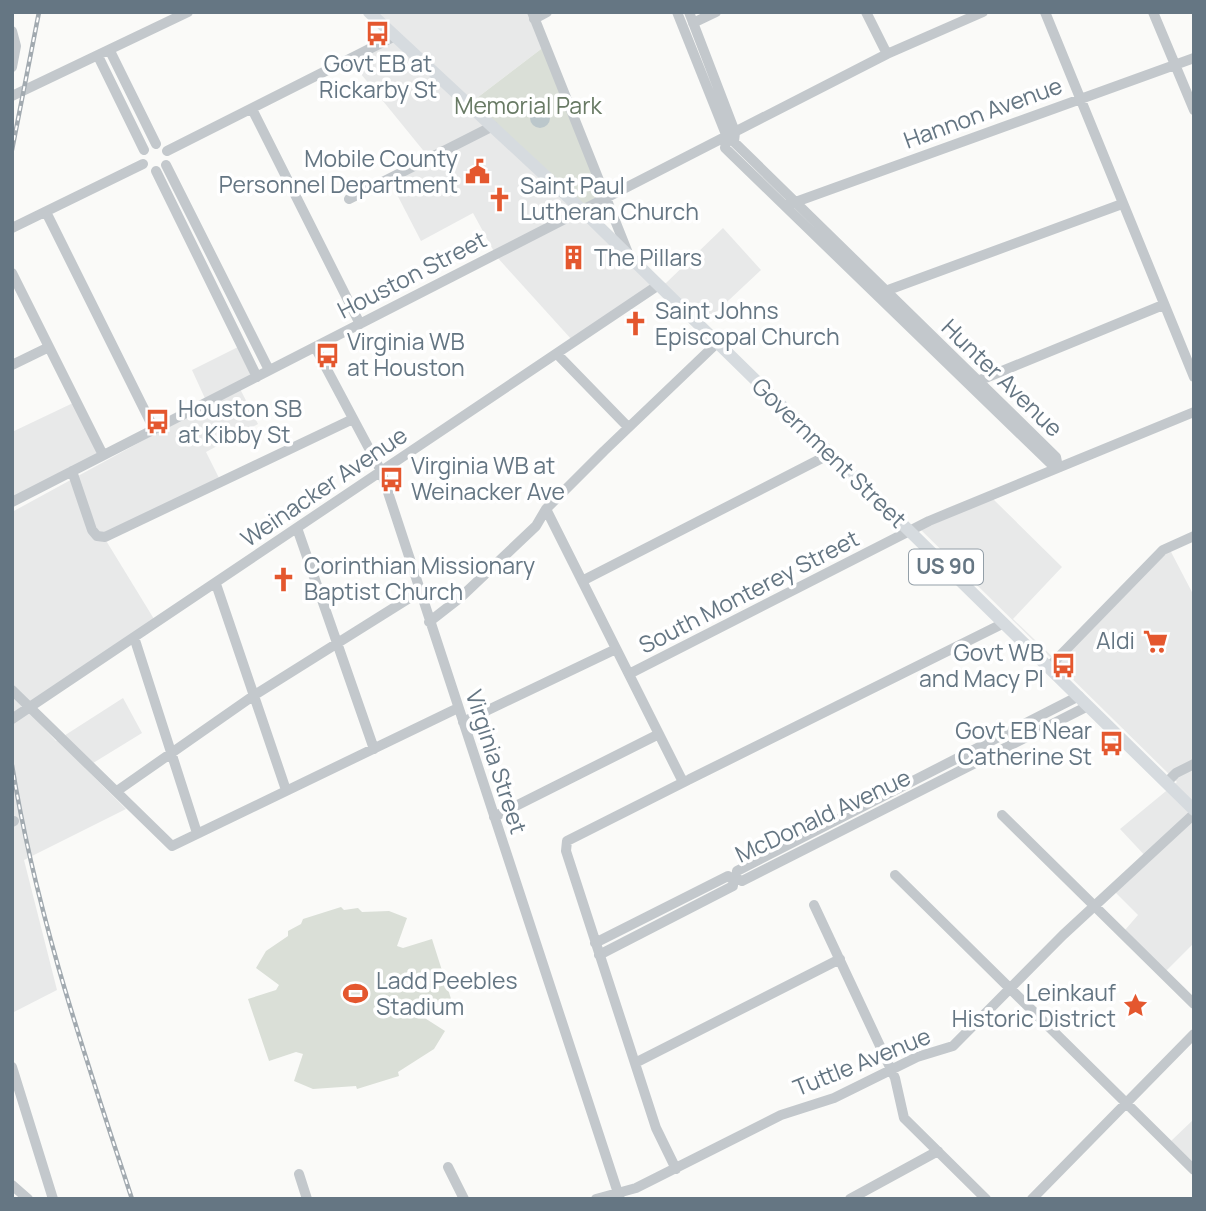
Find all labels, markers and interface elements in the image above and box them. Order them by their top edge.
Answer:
bus stop icon: Govt EB at Rickarby St [364,20,392,48]
place label: Govt EB at Rickarby St [319,47,437,105]
street label: Hannon Avenue [899,69,1066,156]
park label: Memorial Park [454,89,602,121]
place label: Mobile County Personnel Department [219,142,458,200]
public building icon: Mobile County Personnel Department [464,158,492,186]
place label: Saint Paul Lutheran Church [520,169,699,227]
church icon: Saint Paul Lutheran Church [486,185,514,213]
street label: Houston Street [332,223,492,325]
place label: The Pillars [594,241,702,273]
building icon: The Pillars [560,244,588,272]
place label: Saint Johns Episcopal Church [655,294,840,352]
church icon: Saint Johns Episcopal Church [621,310,649,338]
street label: Hunter Avenue [935,311,1070,443]
place label: Virginia WB at Houston [347,325,465,383]
bus stop icon: Virginia WB at Houston [313,341,341,369]
street label: Government Street [745,370,914,534]
place label: Houston SB at Kibby St [178,392,302,450]
bus stop icon: Houston SB at Kibby St [144,408,172,436]
street label: Weinacker Avenue [234,419,413,554]
place label: Virginia WB at Weinacker Ave [411,449,565,507]
bus stop icon: Virginia WB at Weinacker Ave [377,465,405,493]
street label: South Monterey Street [633,522,864,661]
place label: Corinthian Missionary Baptist Church [304,549,535,607]
road number: US 90 [909,550,983,584]
church icon: Corinthian Missionary Baptist Church [270,565,298,593]
place label: Aldi [1096,624,1135,656]
supermarket icon: Aldi [1141,627,1169,655]
place label: Govt WB and Macy Pl [919,636,1044,694]
bus stop icon: Govt WB and Macy Pl [1050,652,1078,680]
street label: Virginia Street [459,686,535,838]
place label: Govt EB Near Catherine St [955,714,1092,772]
bus stop icon: Govt EB Near Catherine St [1098,730,1126,758]
street label: McDonald Avenue [730,760,915,870]
place label: Ladd Peebles Stadium [376,964,518,1022]
place label: Leinkauf Historic District [952,976,1116,1034]
sports icon: Ladd Peebles Stadium [342,980,370,1008]
place icon: Leinkauf Historic District [1122,992,1150,1020]
street label: Tuttle Avenue [788,1019,935,1103]

